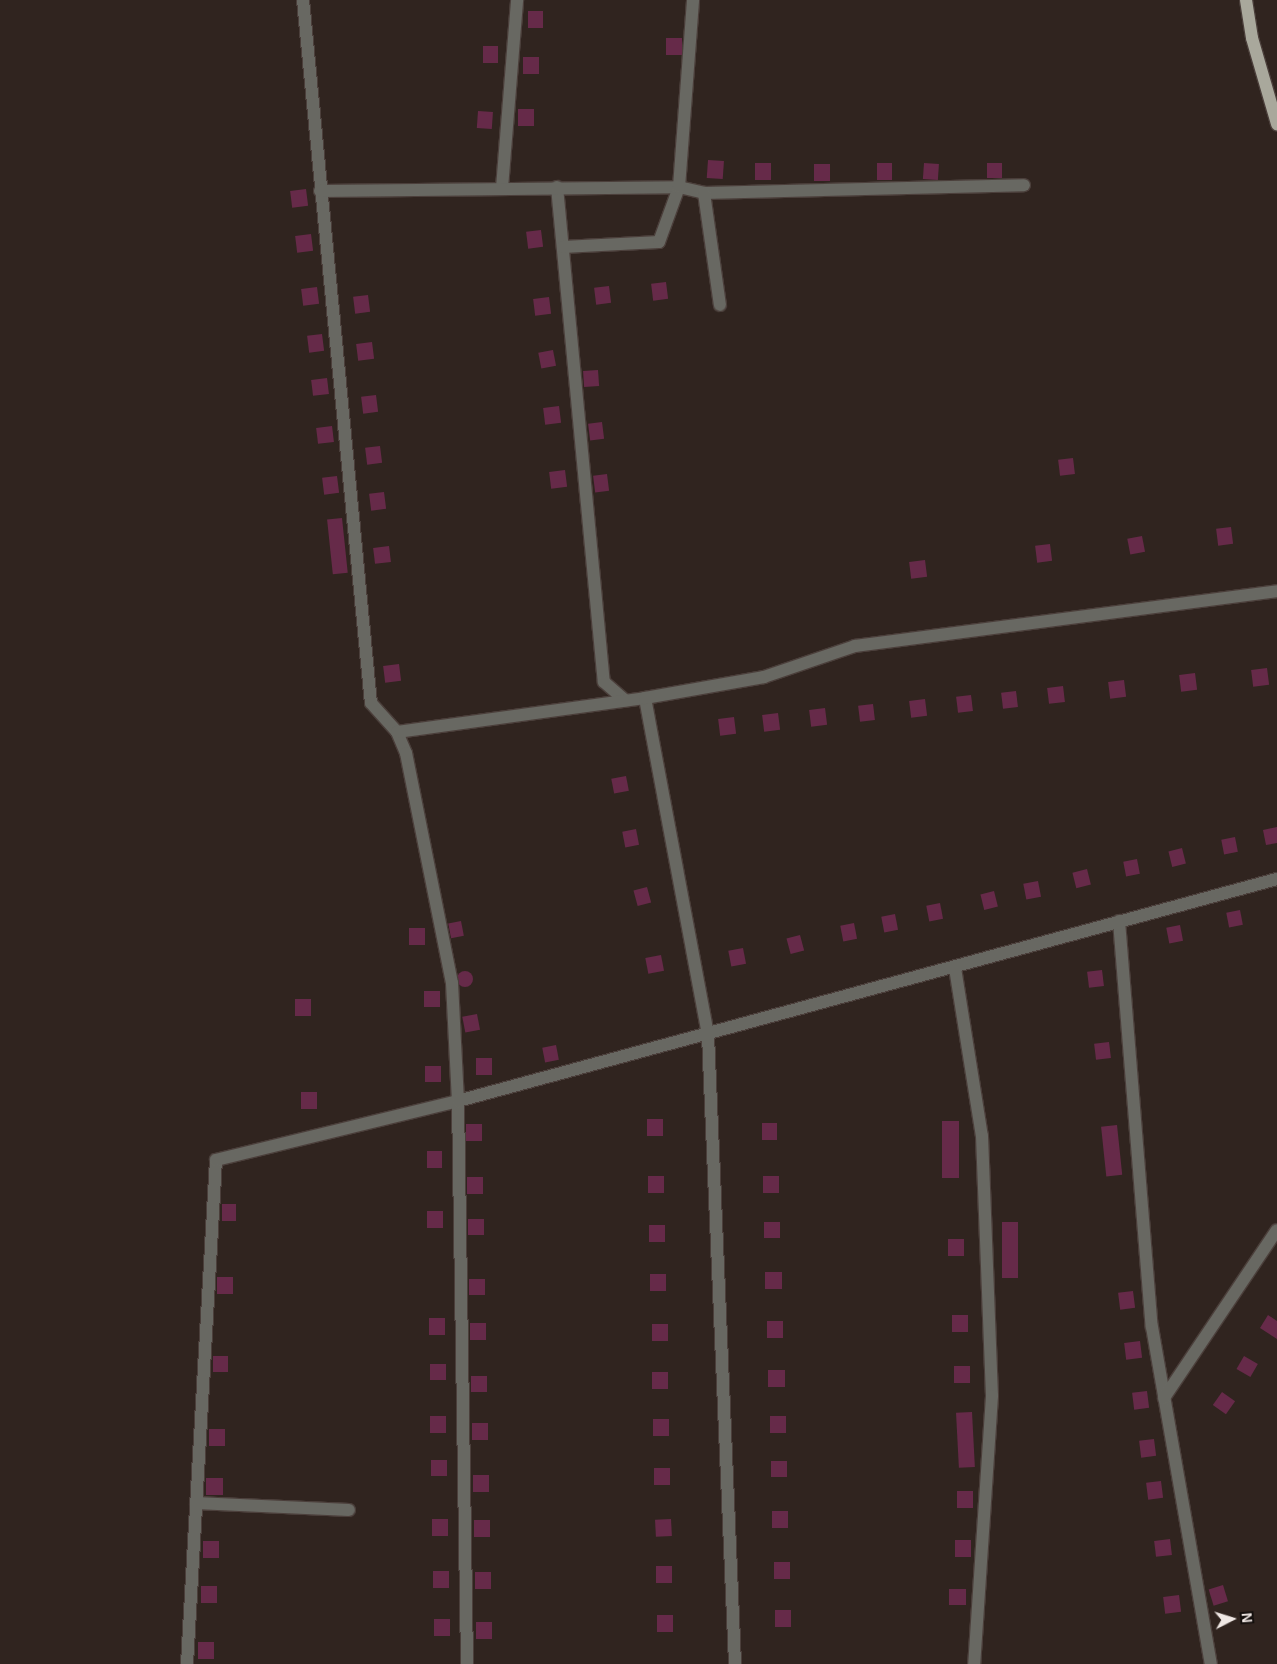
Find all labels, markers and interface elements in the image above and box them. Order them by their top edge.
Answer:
north arrow [1207,1594,1257,1644]
text: N [1239,1612,1255,1623]

